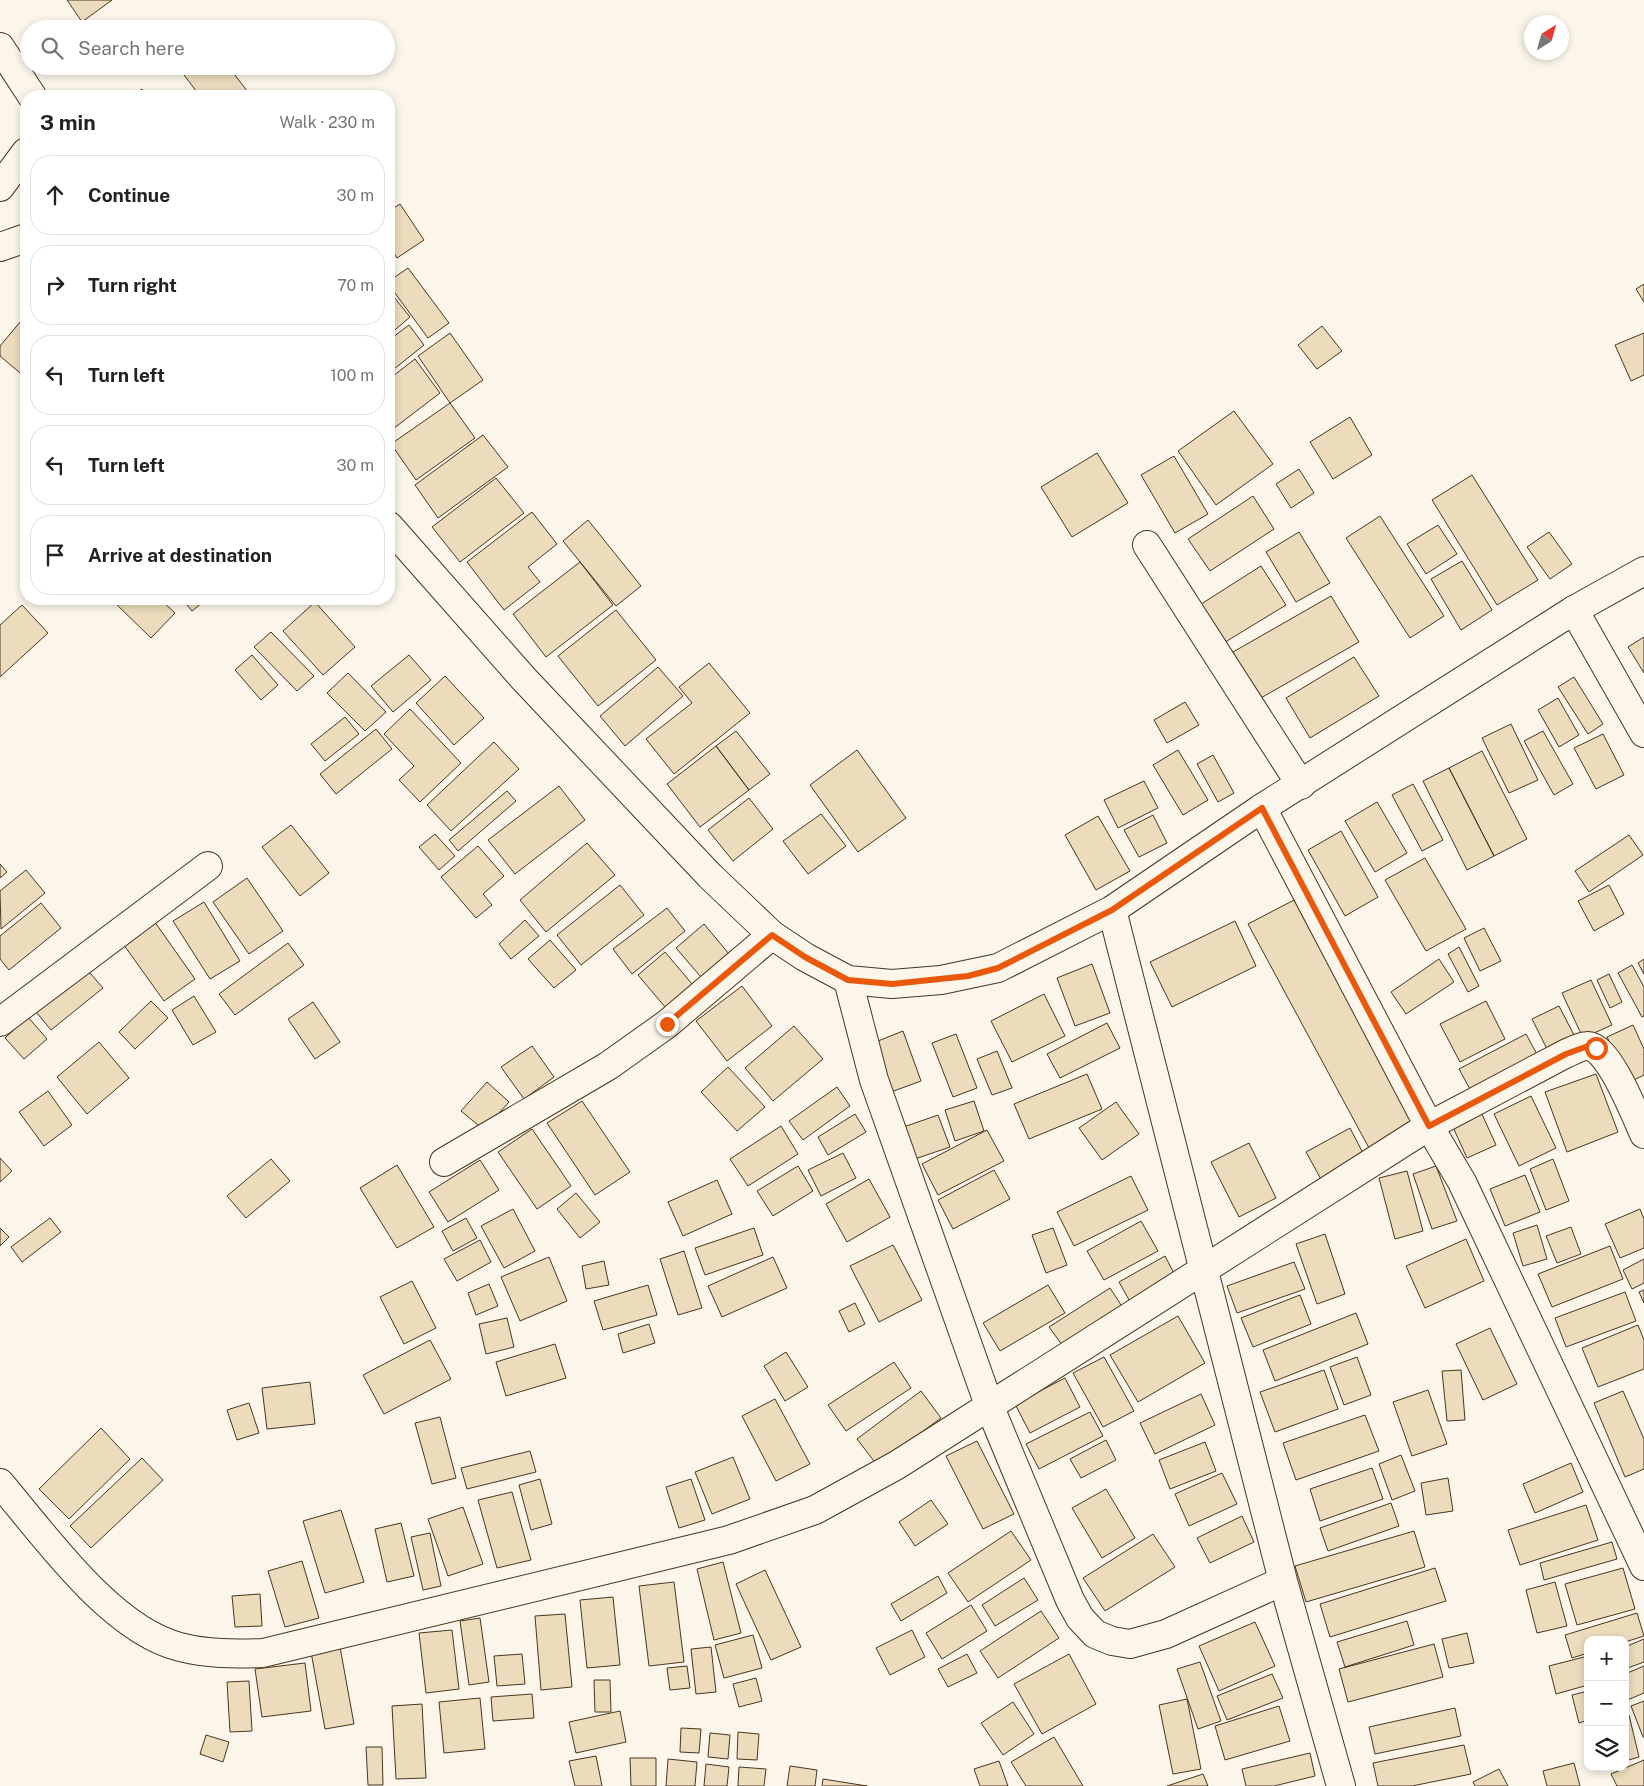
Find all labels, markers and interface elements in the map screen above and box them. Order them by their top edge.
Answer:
north arrow [1524,15,1569,60]
search box [20,20,395,75]
icon: search [38,34,66,62]
text: Search here [78,37,185,59]
text: 3 min [40,110,96,135]
text: Walk · 230 m [279,113,375,132]
icon: ahead [41,181,69,209]
text: Continue [88,184,170,206]
text: 30 m [337,186,374,205]
icon: right [41,271,69,299]
text: Turn right [88,274,177,296]
text: 70 m [337,276,374,295]
icon: left [41,361,69,389]
text: Turn left [88,364,165,386]
text: 100 m [330,366,374,385]
icon: left [41,451,69,479]
text: Turn left [88,454,165,476]
text: 30 m [337,456,374,475]
icon: arrive [41,541,69,569]
text: Arrive at destination [88,544,272,566]
route end [656,1013,679,1036]
route start [1585,1037,1608,1060]
map controls [1584,1636,1629,1771]
button: + [1584,1636,1629,1681]
button: − [1584,1681,1629,1726]
button: layers [1584,1726,1629,1771]

